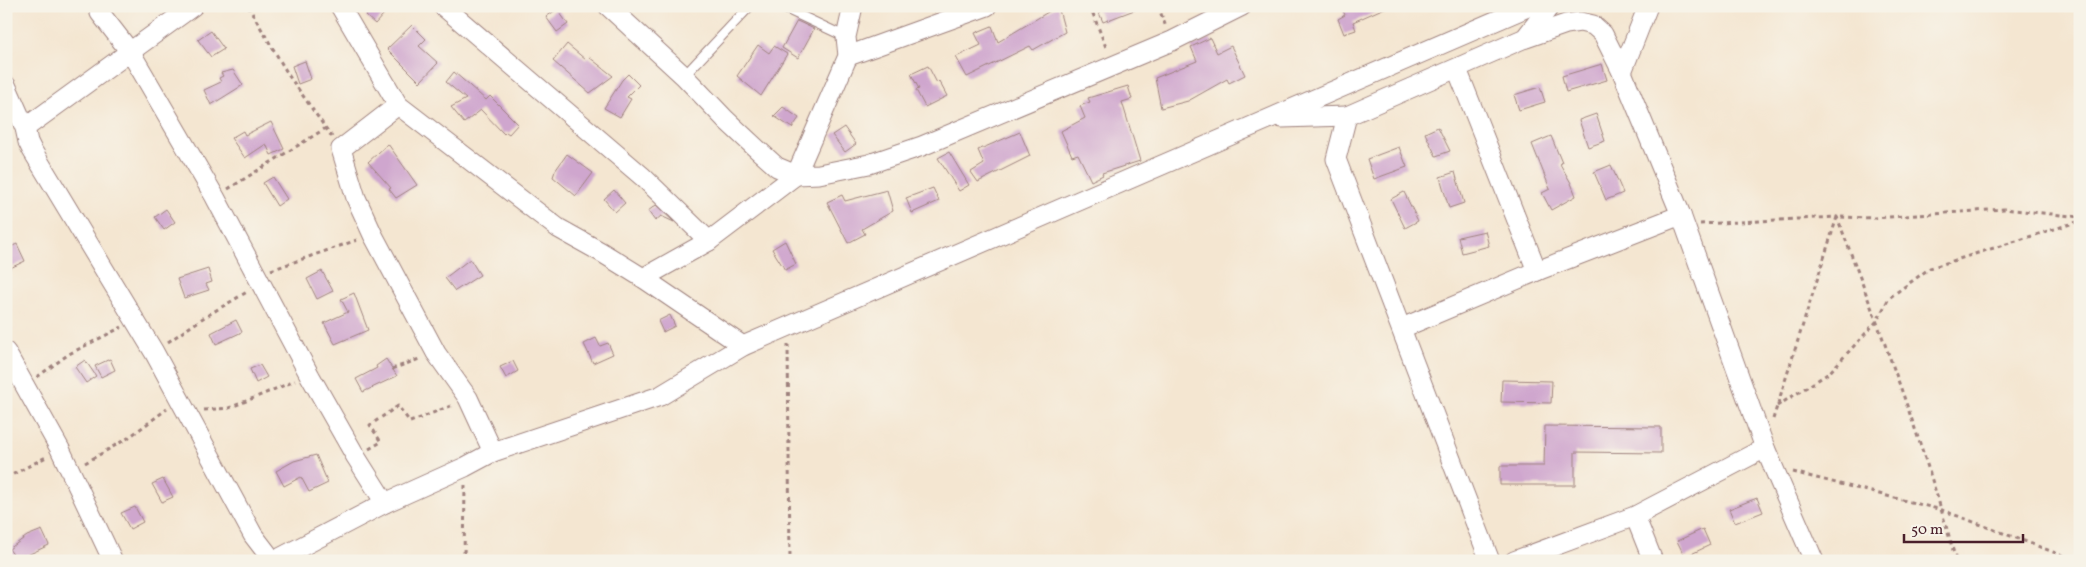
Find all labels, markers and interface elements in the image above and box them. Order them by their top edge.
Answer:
scale bar [1904,512,2022,544]
text: 50 m [1911,520,1943,541]

